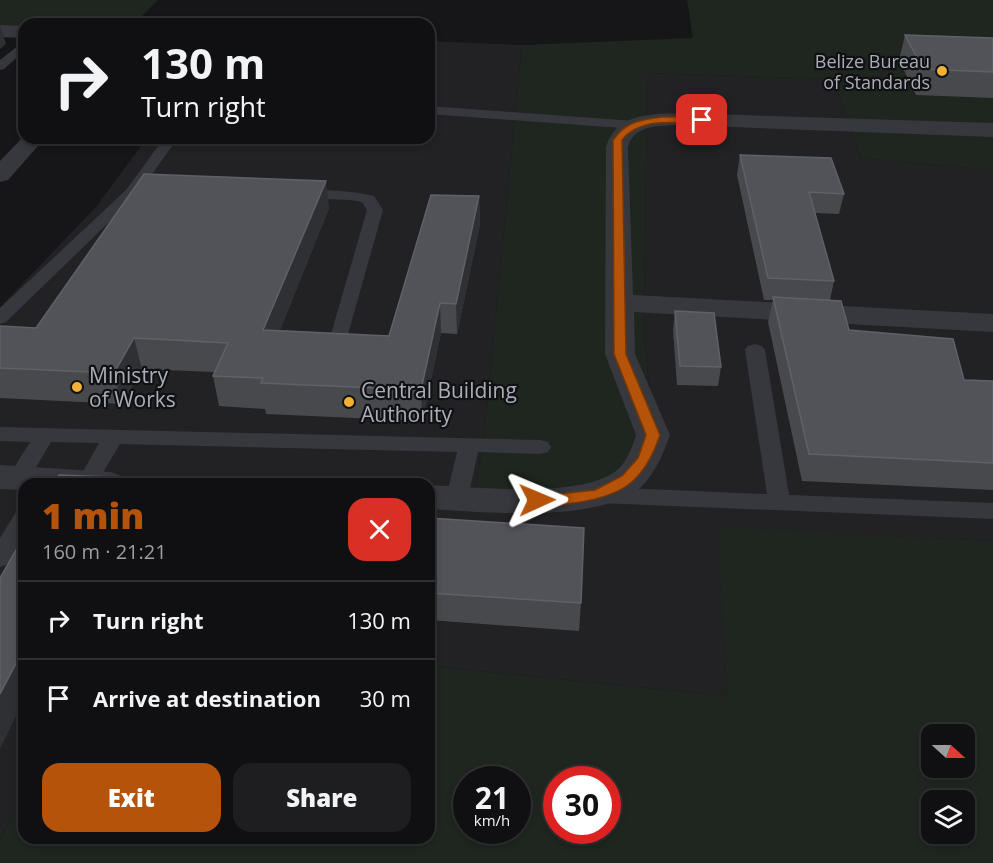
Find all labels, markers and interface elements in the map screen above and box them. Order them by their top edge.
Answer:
text: 130 m [141,34,265,91]
icon: right [42,42,120,120]
place label: Belize Bureau of Standards [815,49,930,94]
marker: Belize Bureau of Standards [935,64,949,78]
text: Turn right [141,88,266,125]
pin [676,94,727,145]
icon: arrive [685,103,718,136]
place label: Ministry of Works [89,361,176,413]
place label: Central Building Authority [361,376,517,428]
marker: Ministry of Works [70,380,84,394]
marker: Central Building Authority [342,395,356,409]
position arrow [505,468,569,532]
text: 1 min [42,491,144,540]
button: close [348,498,411,561]
text: 160 m · 21:21 [42,538,167,565]
icon: right [42,604,75,637]
text: Turn right [93,605,204,635]
text: 130 m [347,605,411,635]
icon: arrive [42,682,75,715]
text: Arrive at destination [93,683,321,713]
text: 30 m [360,683,411,713]
north arrow [921,724,975,778]
map controls [921,724,975,844]
button: Exit [42,763,221,832]
button: Share [233,763,411,832]
speed limit sign: 30 [543,766,621,844]
text: 21 [475,777,509,818]
button: layers [921,790,975,844]
text: km/h [474,810,510,830]

